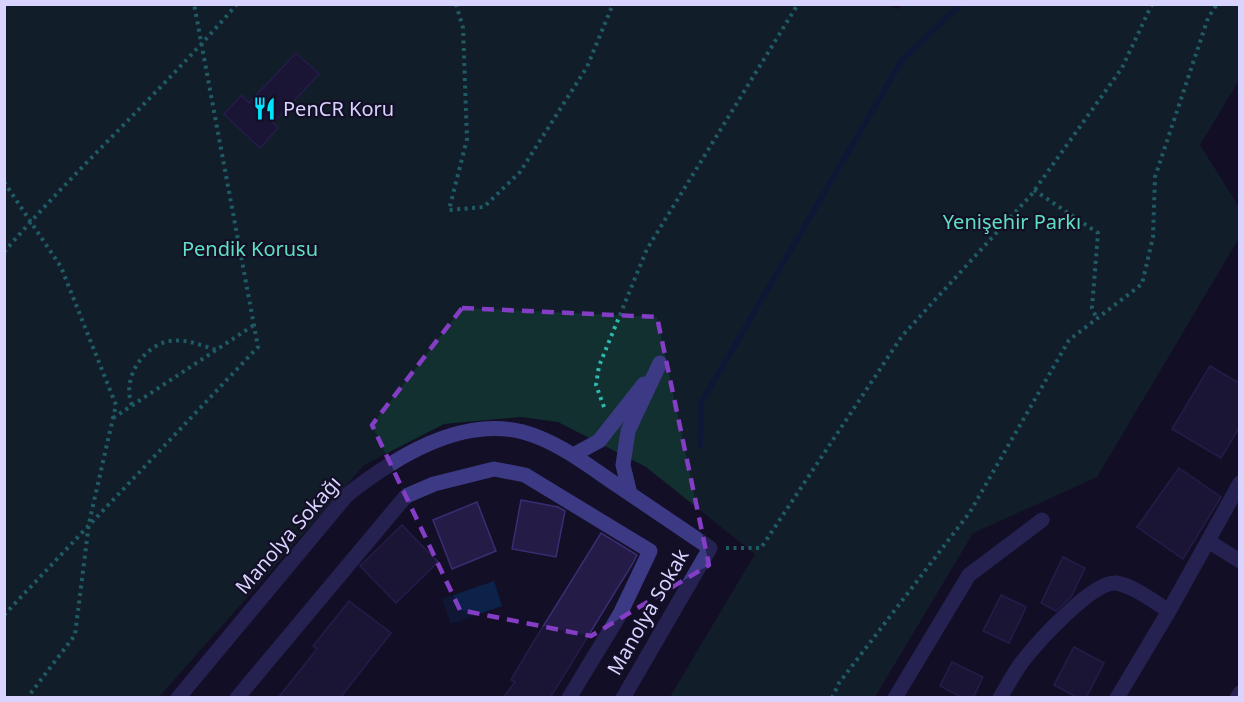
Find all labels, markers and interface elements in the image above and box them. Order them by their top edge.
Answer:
place label: PenCR Koru [283,95,394,122]
restaurant icon: PenCR Koru [252,96,278,122]
park label: Yenişehir Parkı [943,208,1081,235]
park label: Pendik Korusu [182,235,318,262]
street label: Manolya Sokağı [229,470,346,599]
street label: Manolya Sokak [601,544,695,680]

